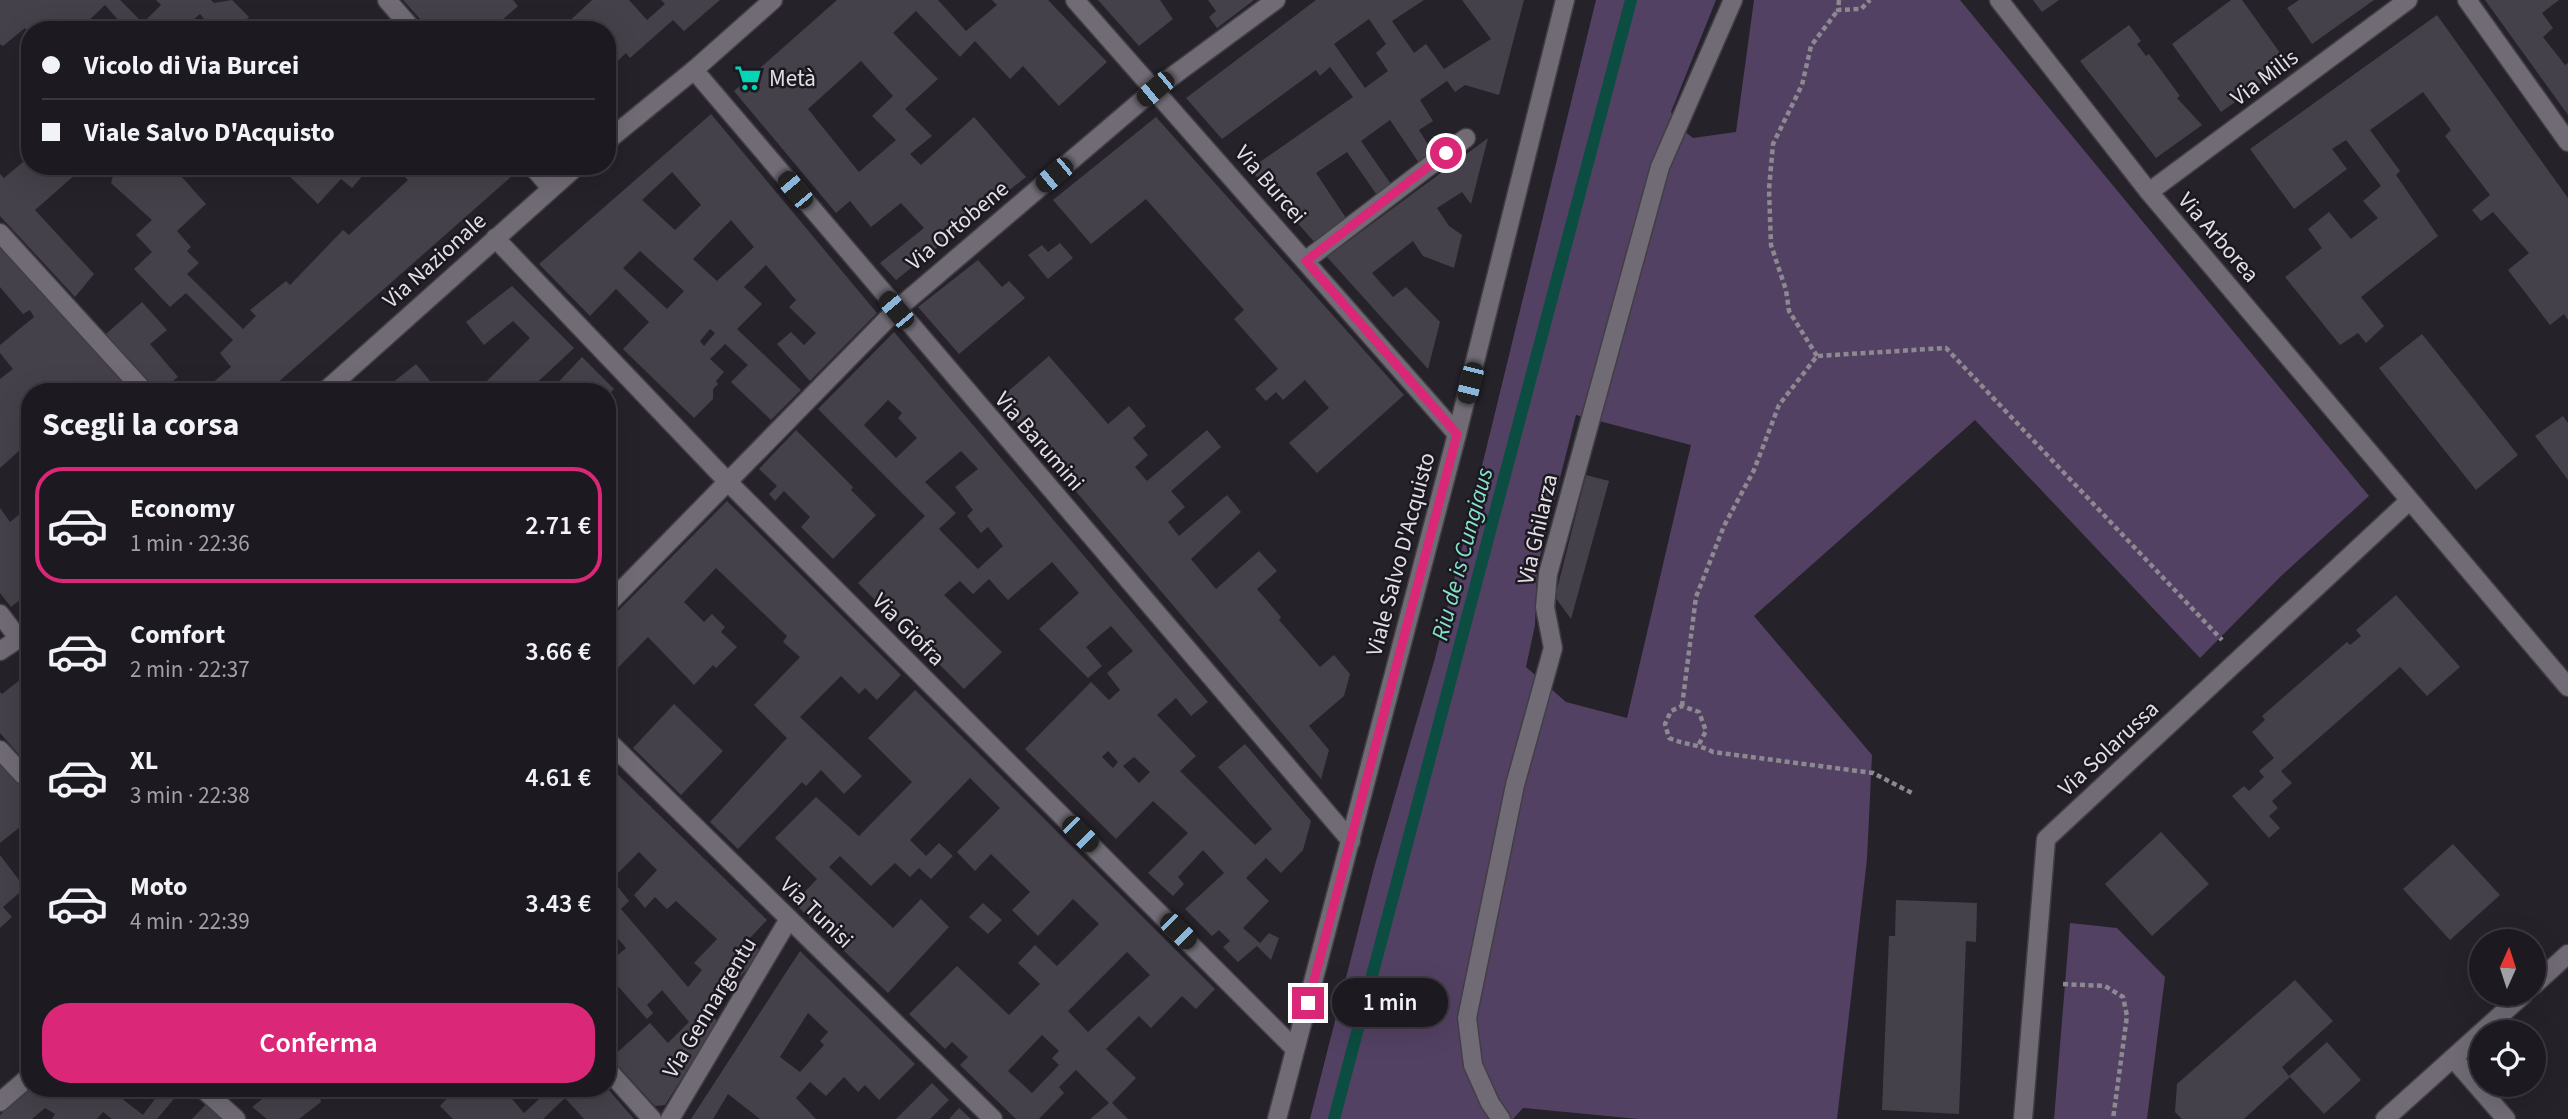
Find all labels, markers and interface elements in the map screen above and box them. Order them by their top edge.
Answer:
street label: Via Milis [2224,41,2305,114]
text: Vicolo di Via Burcei [84,47,299,84]
place label: Metà [769,62,816,95]
supermarket icon: Metà [733,63,763,93]
car [1133,67,1178,111]
text: Viale Salvo D'Acquisto [84,114,335,151]
route start [1430,137,1462,169]
street label: Via Burcei [1227,138,1314,231]
car [1032,153,1077,197]
car [774,167,817,213]
street label: Via Ortobene [899,173,1016,278]
street label: Via Arborea [2170,185,2267,290]
street label: Via Nazionale [375,205,493,316]
car [875,287,918,333]
car [1455,360,1486,406]
street label: Via Barumini [987,384,1092,498]
text: Scegli la corsa [42,402,239,448]
street label: Viale Salvo D'Acquisto [1357,449,1444,660]
water label: Riu de is Cungiaus [1423,464,1502,644]
street label: Via Ghilarza [1509,471,1566,588]
text: Economy [130,490,235,527]
icon: car [46,494,109,557]
text: 2.71 € [525,507,591,544]
text: 1 min · 22:36 [130,527,250,560]
street label: Via Giofra [865,585,953,673]
text: Comfort [130,616,225,653]
icon: car [46,620,109,683]
text: 3.66 € [525,633,591,670]
text: 2 min · 22:37 [130,653,250,686]
street label: Via Solarussa [2051,693,2166,804]
text: XL [130,742,158,779]
icon: car [46,746,109,809]
text: 4.61 € [525,759,591,796]
text: 3 min · 22:38 [130,779,250,812]
car [1058,812,1103,856]
text: Moto [130,868,187,905]
street label: Via Tunisi [772,869,861,956]
icon: car [46,872,109,935]
text: 3.43 € [525,885,591,922]
text: 4 min · 22:39 [130,905,250,938]
car [1156,909,1201,953]
north arrow [2469,929,2546,1006]
map controls [2469,929,2546,1097]
street label: Via Gennargentu [654,930,765,1084]
callout: 1 min [1332,978,1448,1028]
text: 1 min [1363,986,1417,1019]
route end [1292,987,1324,1019]
button: Conferma [42,1003,595,1083]
button: locate [2469,1020,2546,1097]

